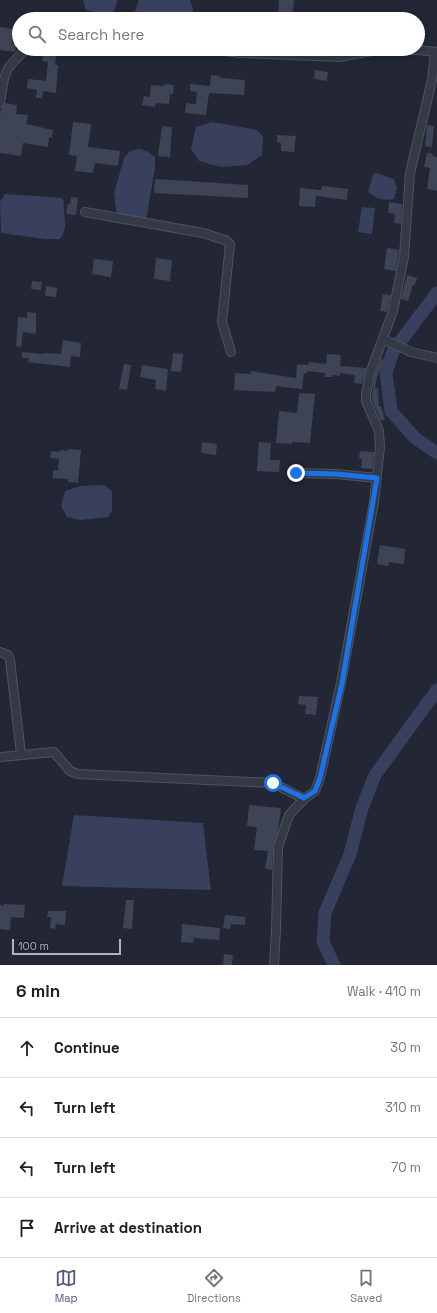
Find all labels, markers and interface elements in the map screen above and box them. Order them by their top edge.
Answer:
search box [12,12,425,56]
icon: search [26,23,48,45]
text: Search here [58,25,144,44]
route end [287,464,305,482]
route start [264,774,282,792]
scale bar [12,937,121,956]
text: 100 m [18,939,49,953]
text: 6 min [16,980,60,1002]
text: Walk · 410 m [347,983,421,1000]
icon: ahead [16,1037,38,1059]
text: Continue [54,1038,120,1057]
text: 30 m [390,1039,421,1056]
icon: left [16,1097,38,1119]
text: Turn left [54,1098,116,1117]
text: 310 m [385,1099,421,1116]
icon: left [16,1157,38,1179]
text: Turn left [54,1158,116,1177]
text: 70 m [391,1159,421,1176]
icon: arrive [16,1217,38,1239]
text: Arrive at destination [54,1218,202,1237]
tab: Map [55,1267,78,1305]
tab: Directions [187,1267,241,1305]
tab: Saved [350,1267,382,1305]

